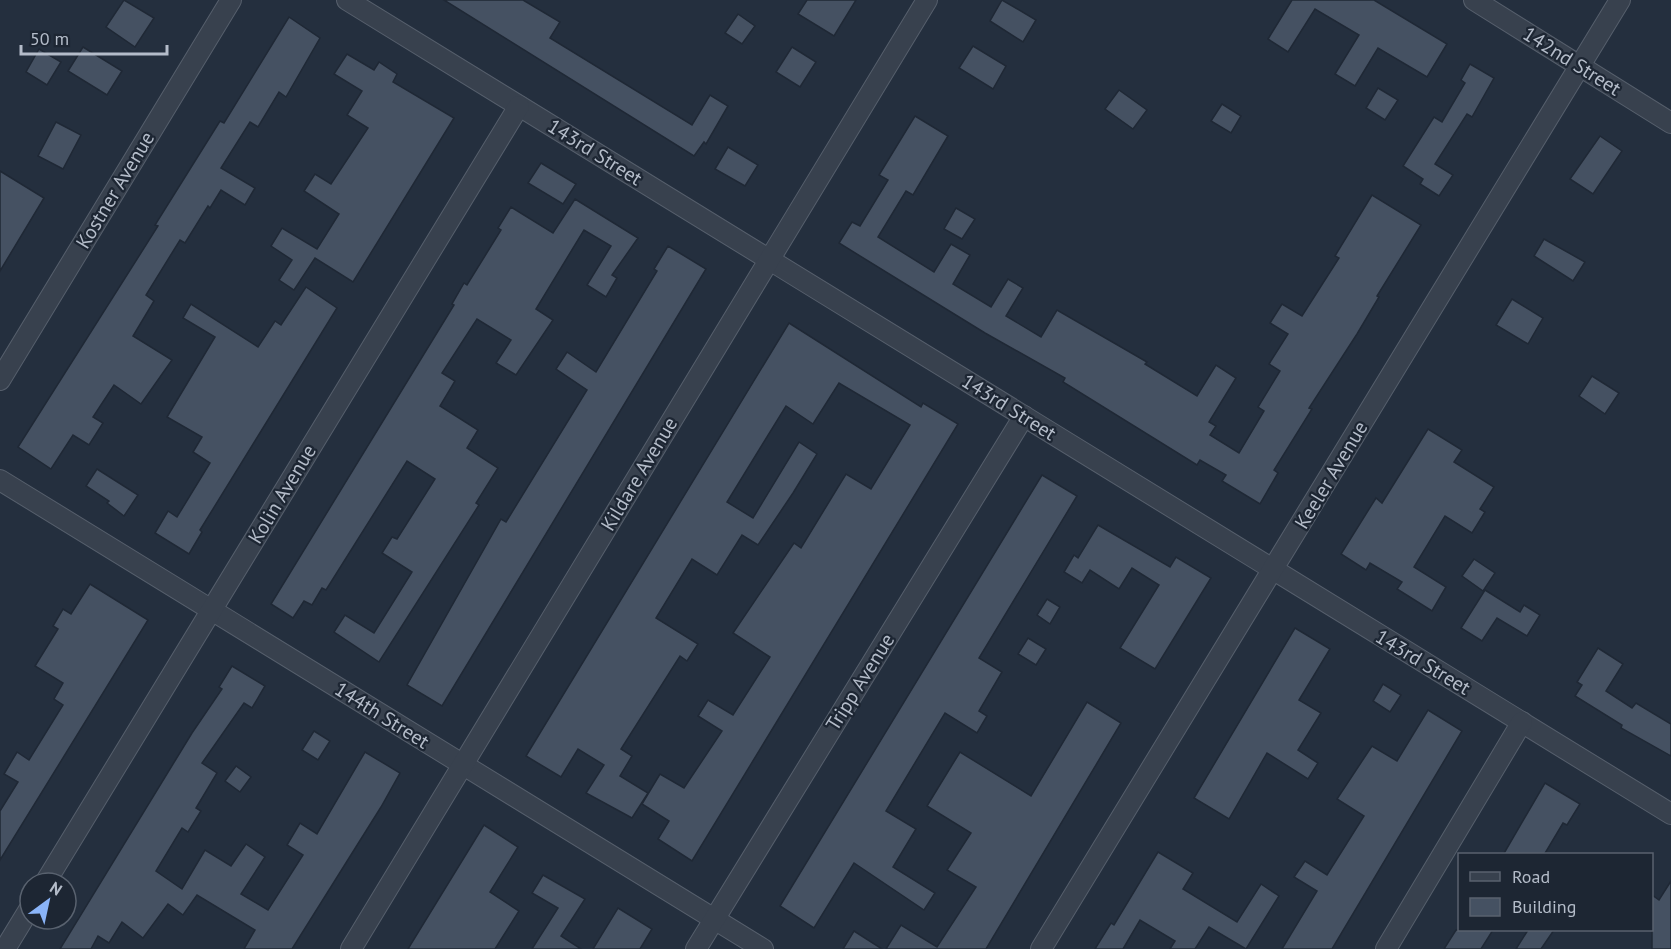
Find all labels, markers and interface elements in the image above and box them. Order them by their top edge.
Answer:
scale bar [21,18,166,56]
street label: 142nd Street [1518,21,1626,102]
text: 50 m [30,27,69,50]
street label: 143rd Street [543,113,647,191]
street label: Kostner Avenue [70,127,160,253]
street label: 143rd Street [957,368,1061,446]
street label: Kildare Avenue [595,412,683,536]
street label: Keeler Avenue [1289,416,1373,534]
street label: Kolin Avenue [242,440,322,548]
street label: 143rd Street [1371,623,1476,701]
street label: Tripp Avenue [820,628,900,736]
street label: 144th Street [330,676,434,754]
legend [1458,853,1653,931]
text: Road [1512,865,1550,888]
north arrow [18,871,78,931]
text: N [46,877,66,900]
text: Building [1512,895,1576,918]

